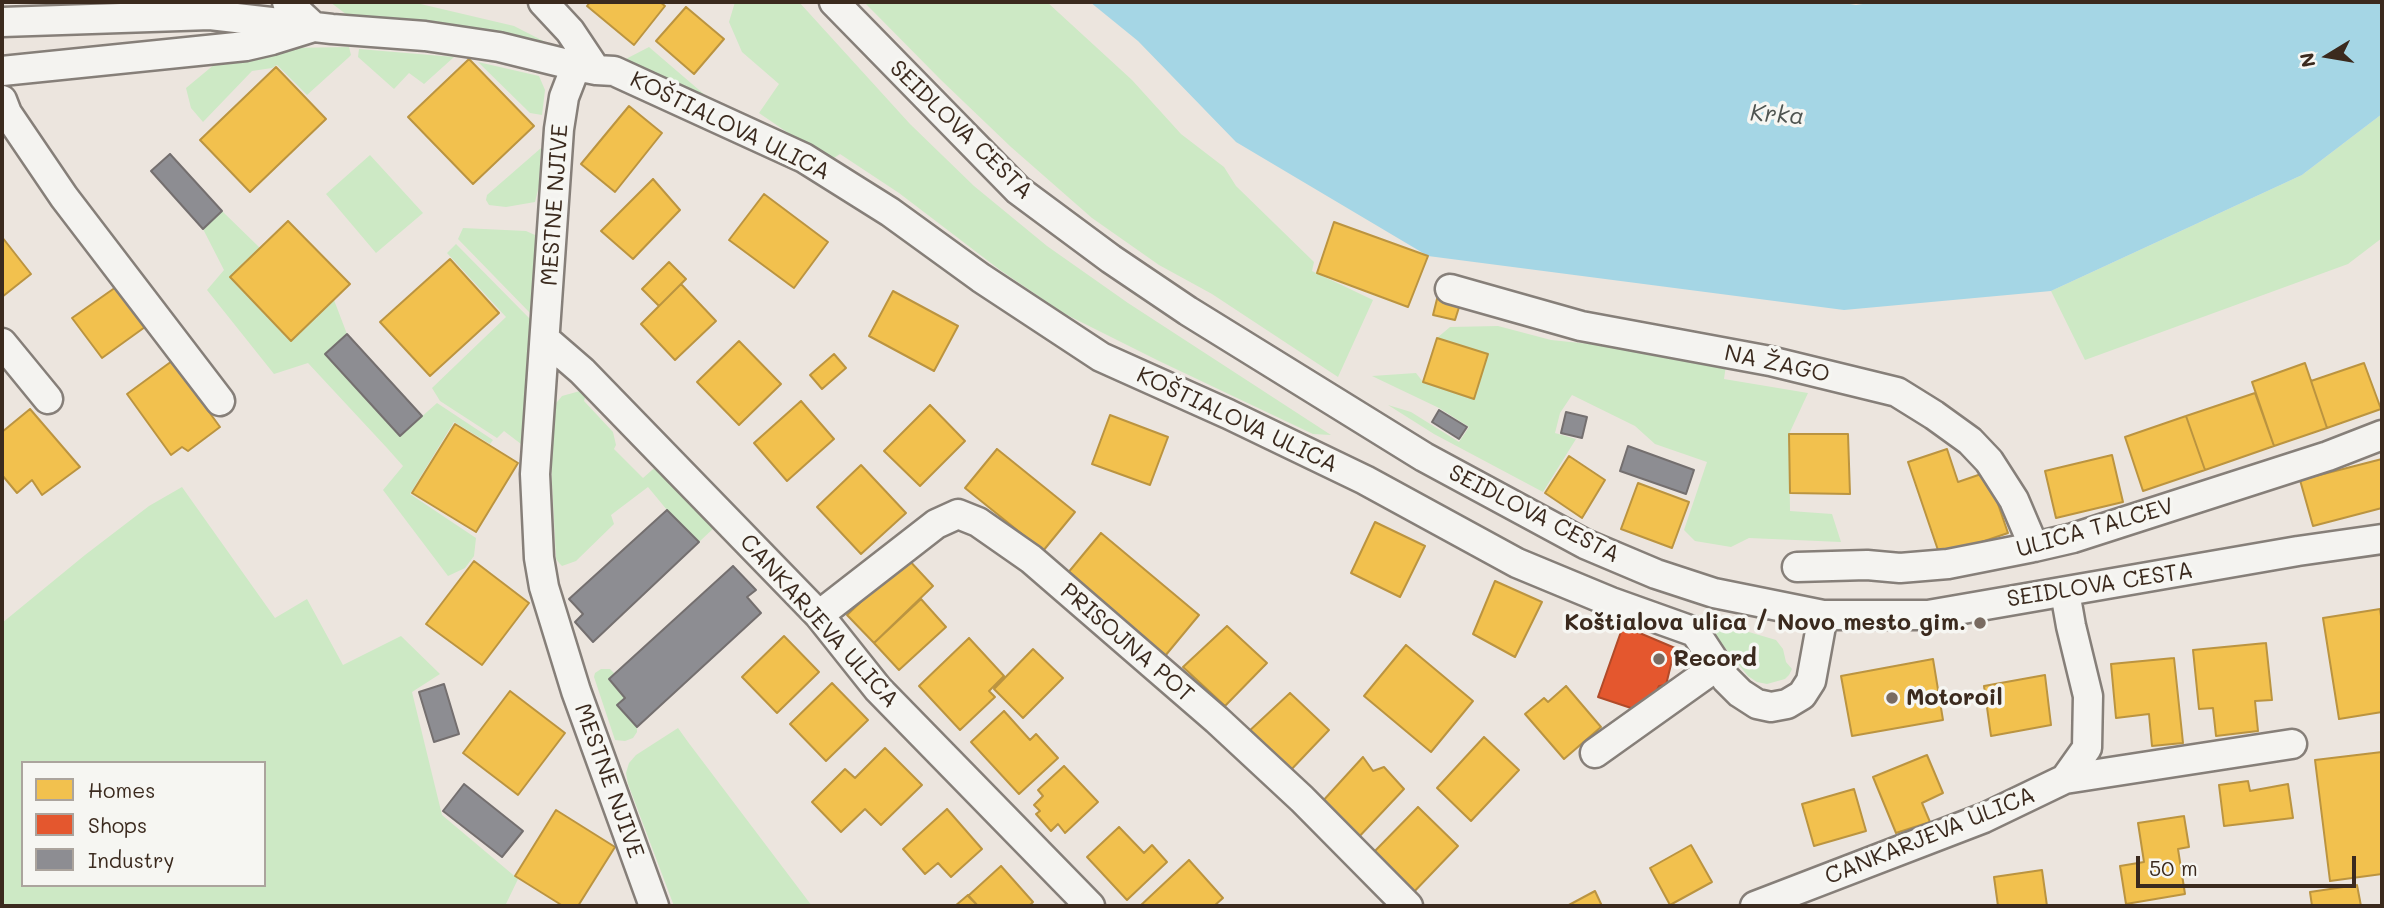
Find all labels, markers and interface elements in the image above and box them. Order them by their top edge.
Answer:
north arrow [2293,21,2363,91]
text: N [2293,51,2321,70]
street label: SEIDLOVA CESTA [884,55,1038,205]
street label: KOŠTIALOVA ULICA [626,66,834,186]
water label: Krka [1749,99,1805,131]
street label: MESTNE NJIVE [536,123,574,287]
street label: NA ŽAGO [1722,339,1832,389]
street label: KOŠTIALOVA ULICA [1132,361,1342,479]
street label: SEIDLOVA CESTA [1444,459,1624,569]
street label: ULICA TALCEV [2013,492,2177,564]
street label: CANKARJEVA ULICA [734,528,904,714]
street label: SEIDLOVA CESTA [2005,557,2195,613]
street label: PRISOJNA POT [1055,577,1199,709]
place label: Koštialova ulica / Novo mesto gim. [1564,609,1966,637]
marker: Koštialova ulica / Novo mesto gim. [1972,615,1988,631]
place label: Record [1673,645,1757,673]
marker: Record [1651,651,1667,667]
place label: Motoroil [1906,684,2003,712]
marker: Motoroil [1884,690,1900,706]
street label: MESTNE NJIVE [568,700,650,862]
legend [21,761,266,887]
text: Homes [88,776,155,803]
street label: CANKARJEVA ULICA [1821,781,2039,891]
text: Shops [88,811,147,838]
scale bar [2139,842,2360,886]
text: Industry [88,846,175,873]
text: 50 m [2149,854,2198,881]

